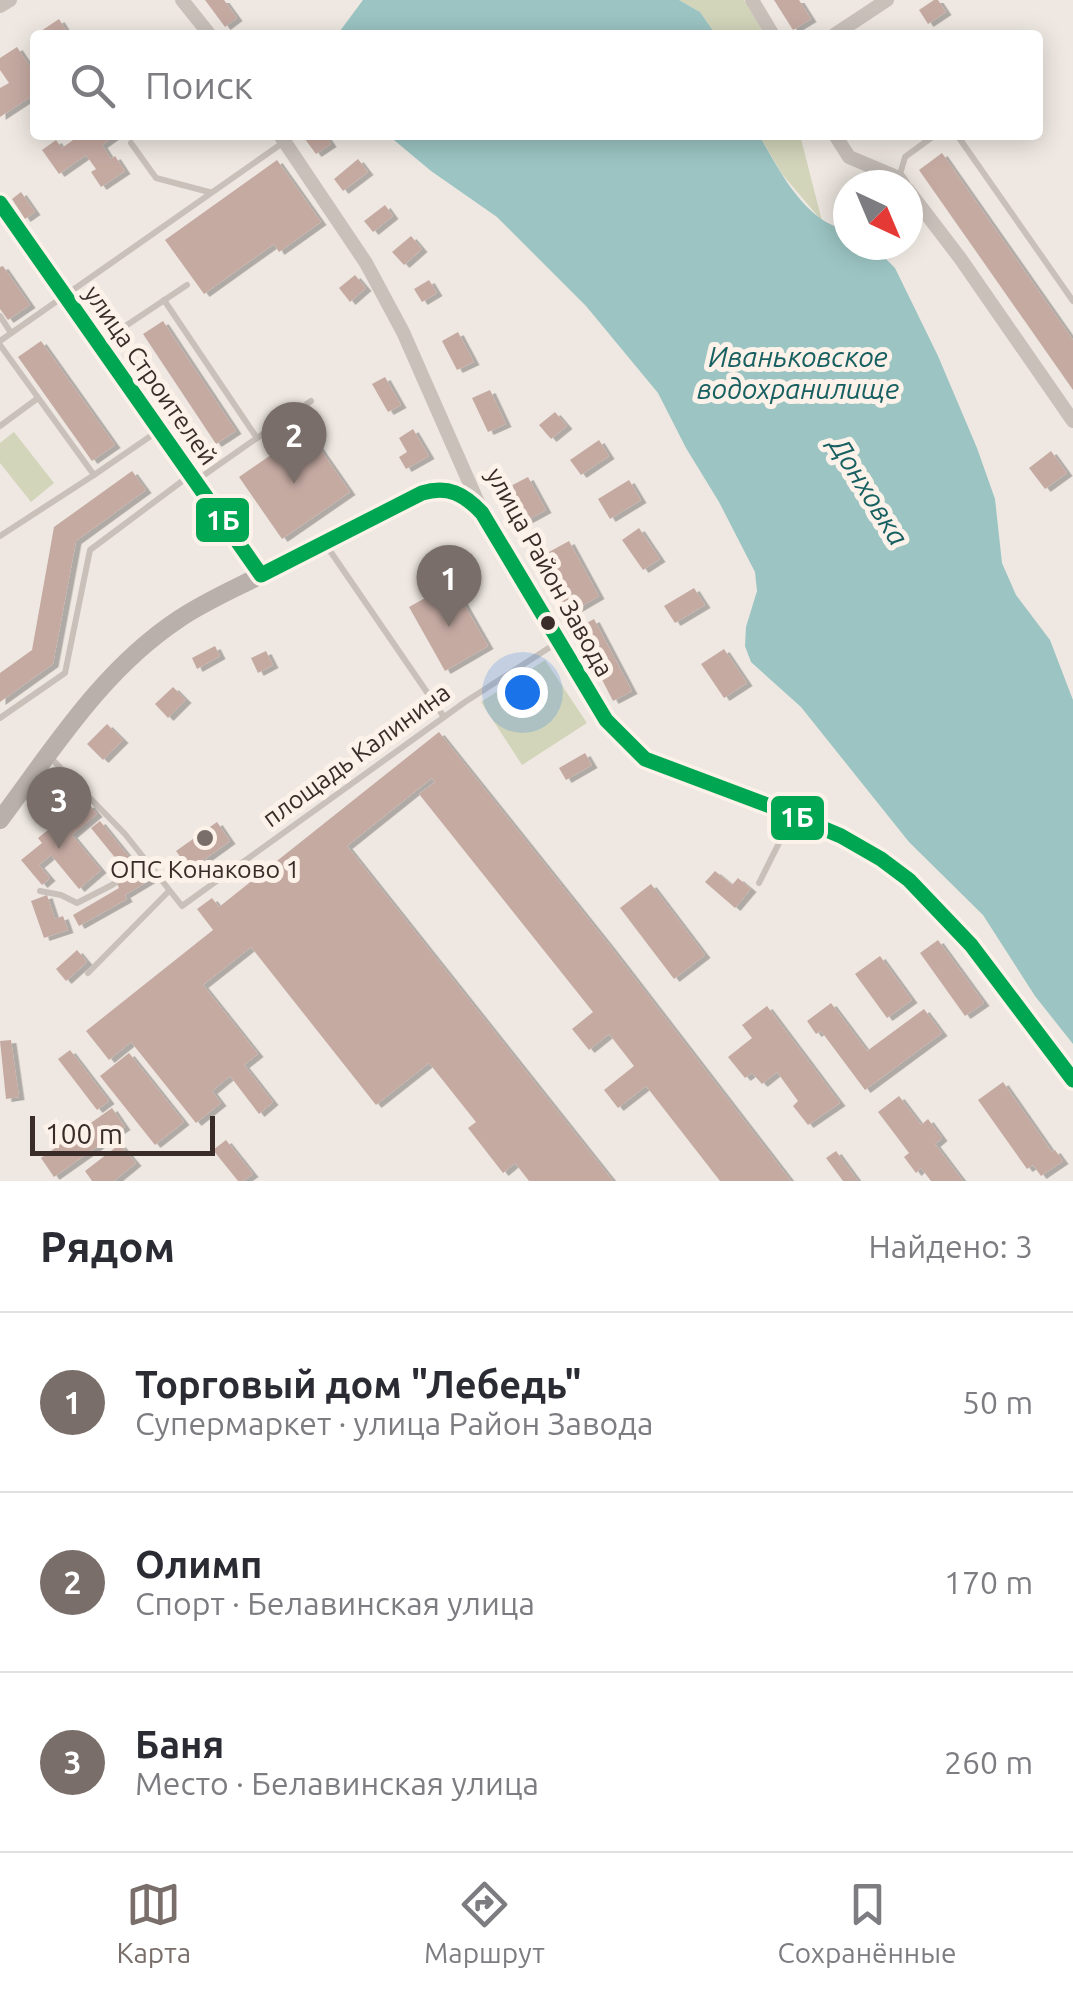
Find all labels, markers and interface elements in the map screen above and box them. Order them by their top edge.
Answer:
search box [30,30,1043,140]
icon: search [65,58,120,113]
text: Поиск [145,64,253,106]
north arrow [833,170,923,260]
street label: улица Строителей [79,280,223,470]
water label: Иваньковское водохранилище [697,341,899,404]
pin: 2 [262,402,326,484]
water label: Донховка [822,428,915,551]
street label: улица Район Завода [481,463,619,681]
line badge: 1Б [194,496,251,544]
text: 1Б [206,504,240,535]
pin: 1 [416,544,482,627]
unlabelled marker [538,613,558,633]
your location [497,667,548,718]
street label: площадь Калинина [257,678,455,832]
pin: 3 [27,766,92,849]
line badge: 1Б [769,794,826,842]
text: 1Б [780,801,814,832]
marker: ОПС Конаково 1 [194,827,216,849]
place label: ОПС Конаково 1 [110,855,300,883]
scale bar [30,1111,215,1156]
text: 100 m [45,1118,123,1149]
text: Рядом [40,1223,175,1270]
text: Найдено: 3 [868,1228,1033,1264]
text: Торговый дом "Лебедь" [135,1363,581,1405]
text: 1 [63,1384,82,1420]
text: 50 m [962,1384,1033,1420]
text: Супермаркет · улица Район Завода [135,1405,654,1441]
text: Олимп [135,1543,262,1585]
text: 2 [63,1564,82,1600]
text: 170 m [944,1564,1033,1600]
text: Спорт · Белавинская улица [135,1585,535,1621]
text: Баня [135,1723,224,1765]
text: 3 [63,1744,82,1780]
text: 260 m [944,1744,1033,1780]
text: Место · Белавинская улица [135,1765,539,1801]
tab: Карта [116,1877,191,1968]
tab: Маршрут [424,1877,545,1968]
tab: Сохранённые [778,1877,957,1968]

